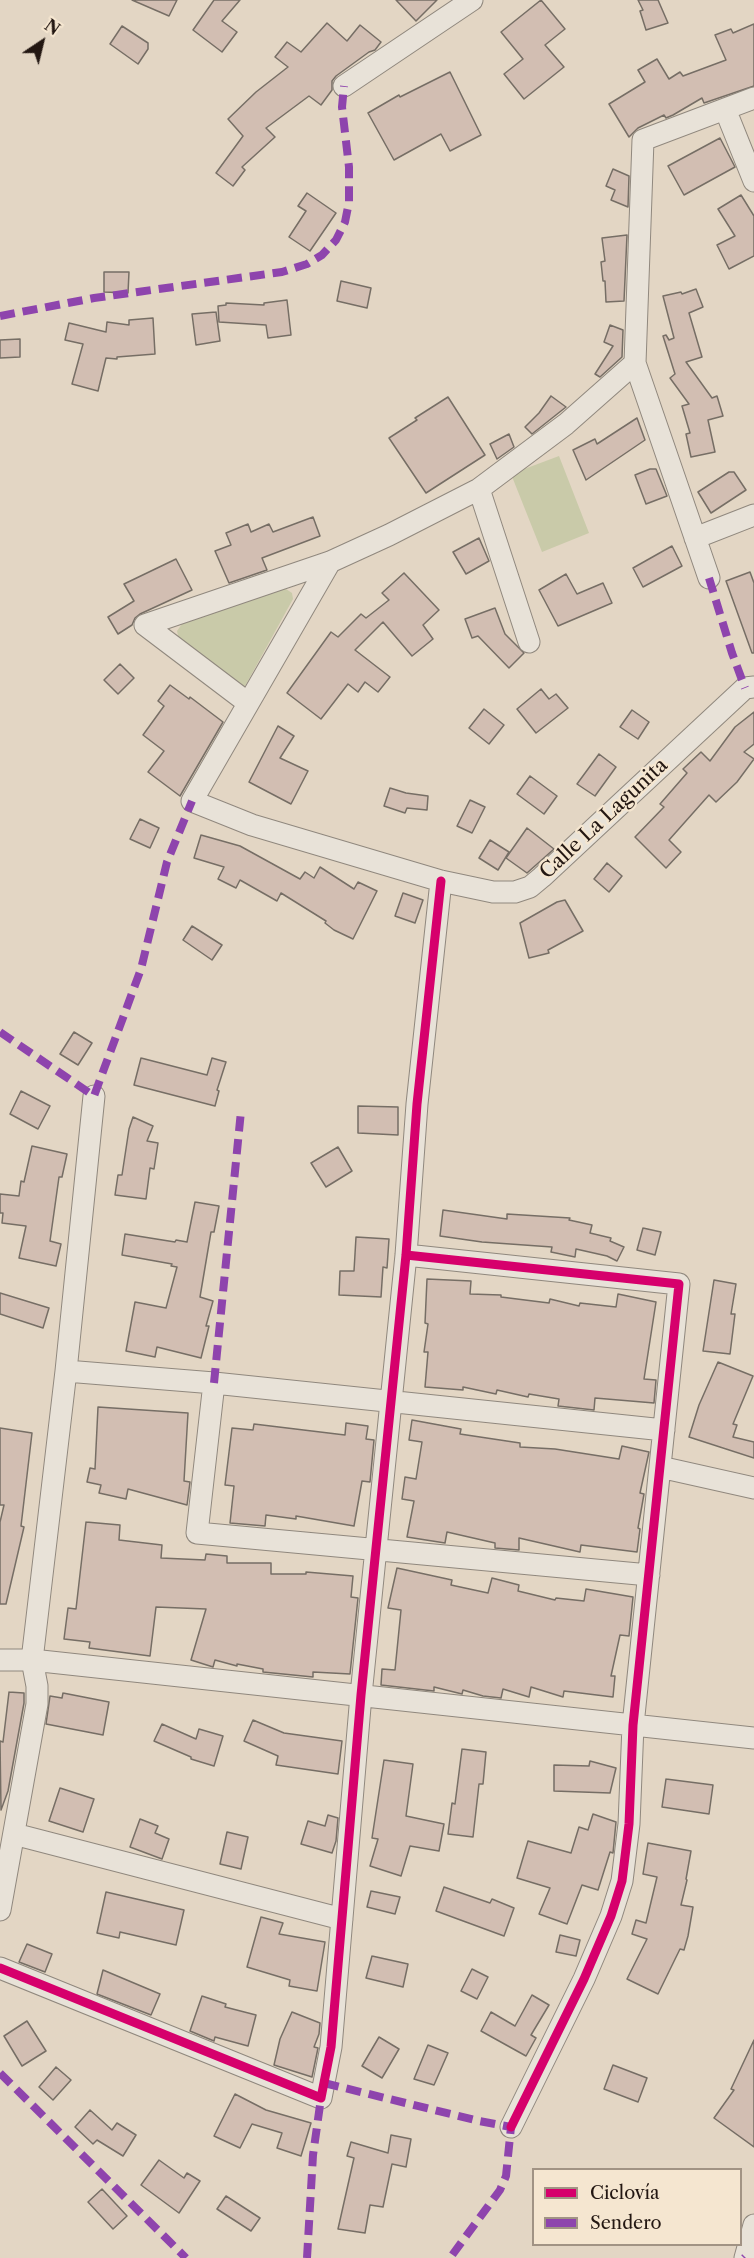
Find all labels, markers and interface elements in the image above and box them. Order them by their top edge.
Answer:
north arrow [12,12,72,72]
text: N [41,15,64,39]
street label: Calle La Lagunita [535,754,673,884]
legend [532,2168,742,2246]
text: Ciclovía [590,2182,659,2204]
text: Sendero [590,2212,662,2234]

